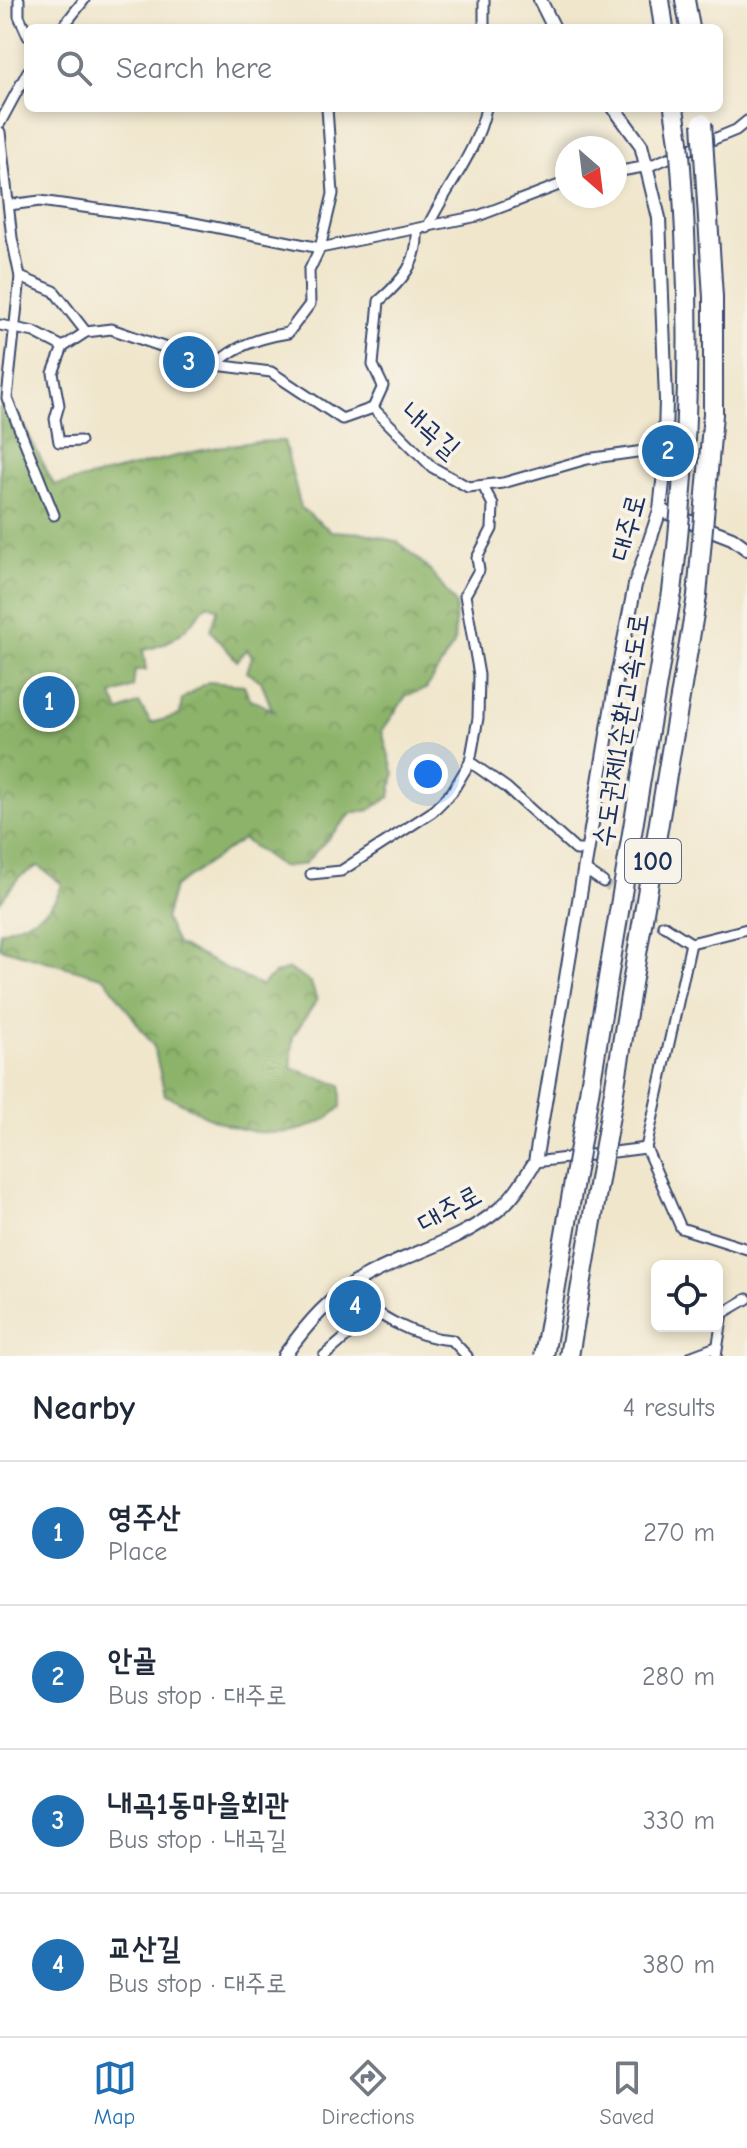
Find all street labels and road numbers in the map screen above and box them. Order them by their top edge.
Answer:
street label: 내곡길 [394,397,466,465]
street label: 대주로 [604,490,652,564]
street label: 수도권제1순환고속도로 [587,611,655,849]
road number: 100 [625,839,681,883]
street label: 대주로 [412,1178,487,1239]

